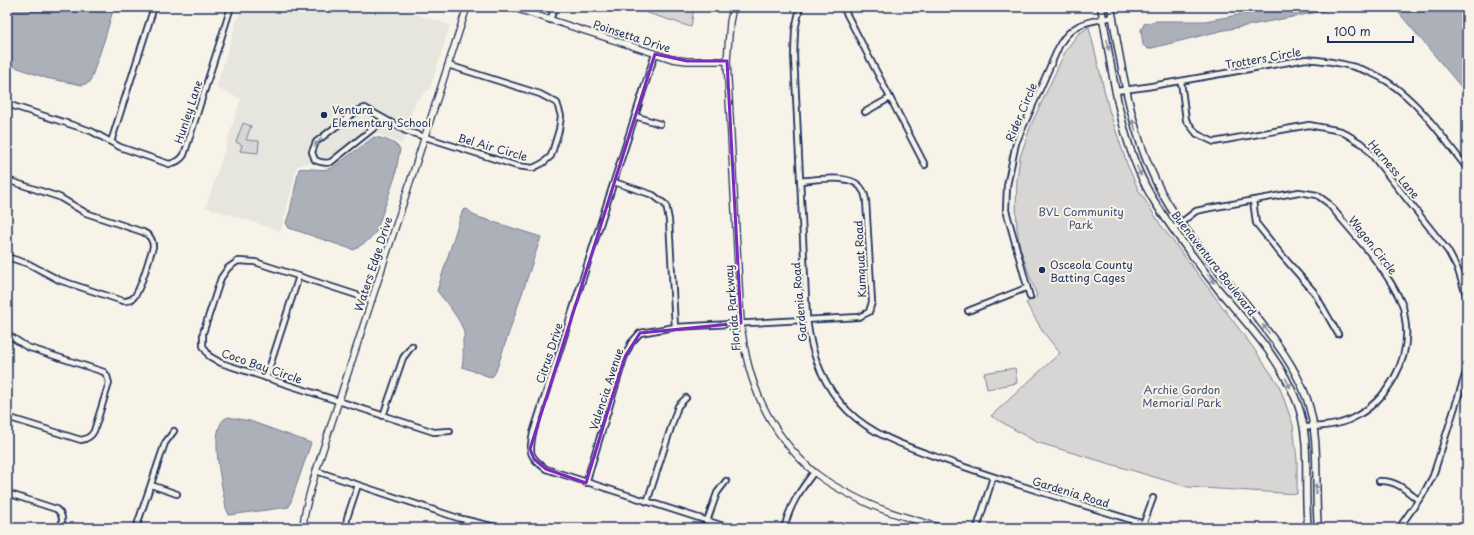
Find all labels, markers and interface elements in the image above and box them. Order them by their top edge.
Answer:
street label: Poinsetta Drive [591,15,673,57]
scale bar [1328,18,1413,44]
text: 100 m [1334,22,1371,40]
one-way arrow [1105,39,1111,51]
street label: Trotters Circle [1224,43,1302,73]
street label: Hunley Lane [170,78,206,146]
street label: Rider Circle [1001,80,1041,144]
place label: Ventura Elementary School [332,101,431,131]
marker: Ventura Elementary School [319,110,329,120]
one-way arrow [1131,118,1137,130]
street label: Bel Air Circle [456,129,530,165]
street label: Harness Lane [1364,136,1424,202]
one-way arrow [313,137,322,148]
one-way arrow [1136,165,1143,177]
park label: BVL Community Park [1038,203,1124,233]
street label: Buenaventura Boulevard [1167,206,1261,320]
street label: Wagon Circle [1345,212,1401,278]
street label: Waters Edge Drive [350,214,396,313]
street label: Kumquat Road [849,219,871,298]
place label: Osceola County Batting Cages [1050,256,1133,286]
street label: Gardenia Road [787,261,811,343]
street label: Florida Parkway [720,264,744,352]
marker: Osceola County Batting Cages [1037,265,1047,275]
one-way arrow [1207,274,1215,285]
street label: Citrus Drive [531,320,567,385]
one-way arrow [1262,324,1270,335]
street label: Coco Bay Circle [219,344,305,388]
street label: Valencia Avenue [585,346,627,432]
one-way arrow [1285,377,1292,389]
park label: Archie Gordon Memorial Park [1142,381,1222,411]
street label: Gardenia Road [1030,472,1112,512]
one-way arrow [1313,482,1319,495]

